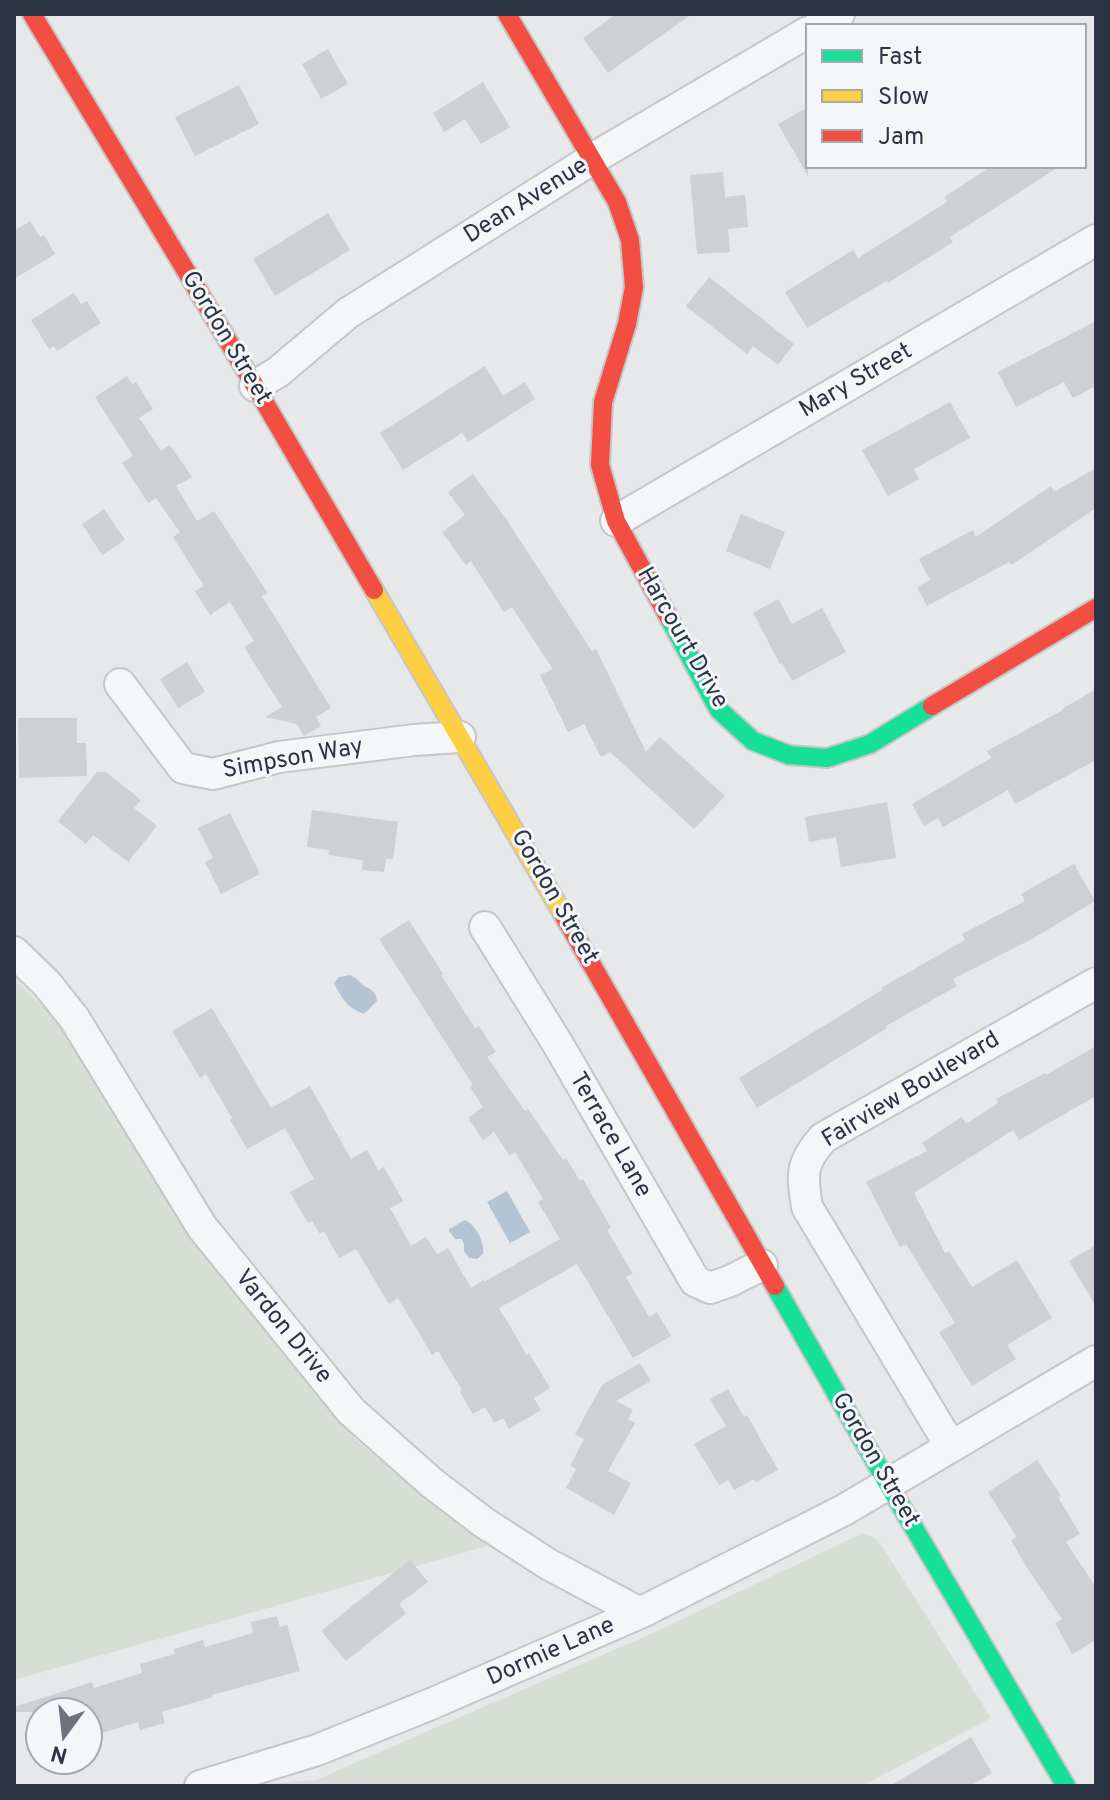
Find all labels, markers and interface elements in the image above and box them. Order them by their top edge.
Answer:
legend [806,24,1086,168]
text: Fast [878,43,922,73]
text: Slow [878,83,929,113]
text: Jam [878,123,924,153]
street label: Dean Avenue [459,151,593,251]
street label: Gordon Street [174,266,278,410]
street label: Mary Street [794,337,918,425]
street label: Harcourt Drive [629,562,735,714]
street label: Simpson Way [220,732,366,786]
street label: Gordon Street [503,824,605,970]
street label: Fairview Boulevard [817,1025,1005,1155]
street label: Terrace Lane [562,1067,658,1203]
street label: Vardon Drive [228,1264,338,1390]
street label: Gordon Street [824,1387,926,1533]
street label: Dormie Lane [482,1610,620,1694]
north arrow [24,1696,104,1776]
text: N [48,1738,71,1768]

